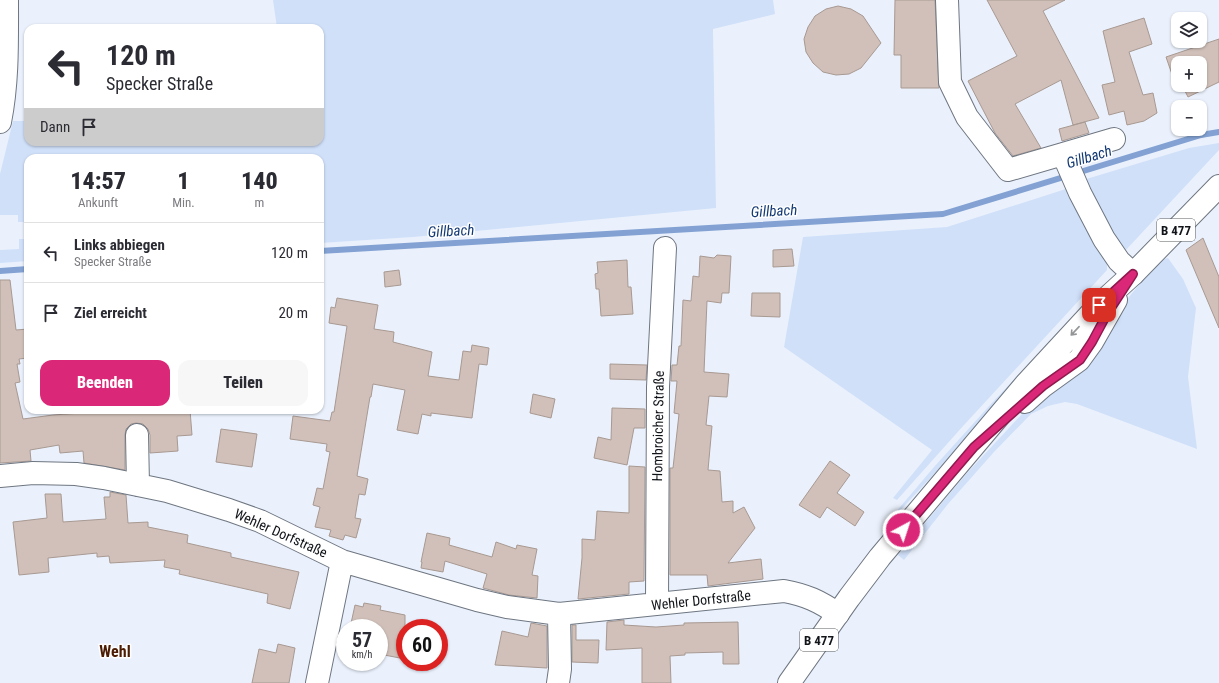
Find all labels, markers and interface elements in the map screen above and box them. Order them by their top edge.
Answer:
map controls [1171,12,1207,136]
button: layers [1171,12,1207,48]
text: 120 m [106,39,176,72]
icon: left [40,40,92,92]
button: + [1171,56,1207,92]
text: Specker Straße [106,73,213,94]
button: − [1171,100,1207,136]
icon: arrive [78,116,100,138]
text: Dann [40,118,70,136]
water label: Gillbach [1064,142,1114,172]
text: 14:57 [70,167,126,195]
text: 1 [177,167,190,195]
text: 140 [241,167,278,195]
text: Ankunft [78,195,118,210]
text: Min. [172,195,195,210]
text: m [254,195,264,210]
water label: Gillbach [750,201,798,221]
road number: B 477 [1157,219,1195,241]
water label: Gillbach [427,221,475,241]
text: Links abbiegen [74,236,165,254]
icon: left [40,242,62,264]
text: 120 m [271,244,308,262]
text: Specker Straße [74,254,151,269]
pin [1082,288,1116,322]
icon: arrive [1088,294,1110,316]
icon: arrive [40,302,62,324]
text: Ziel erreicht [74,304,147,322]
text: 20 m [278,304,308,322]
one-way arrow [1071,325,1080,336]
button: Beenden [40,360,170,406]
button: Teilen [178,360,308,406]
street label: Hombroicher Straße [649,370,667,482]
street label: Wehler Dorfstraße [232,505,330,561]
position arrow [882,509,924,551]
street label: Wehler Dorfstraße [650,587,752,613]
speed limit sign: 60 [396,619,448,671]
text: 57 [352,628,372,652]
road number: B 477 [800,629,838,651]
district label: Wehl [99,642,131,661]
text: km/h [352,649,372,660]

